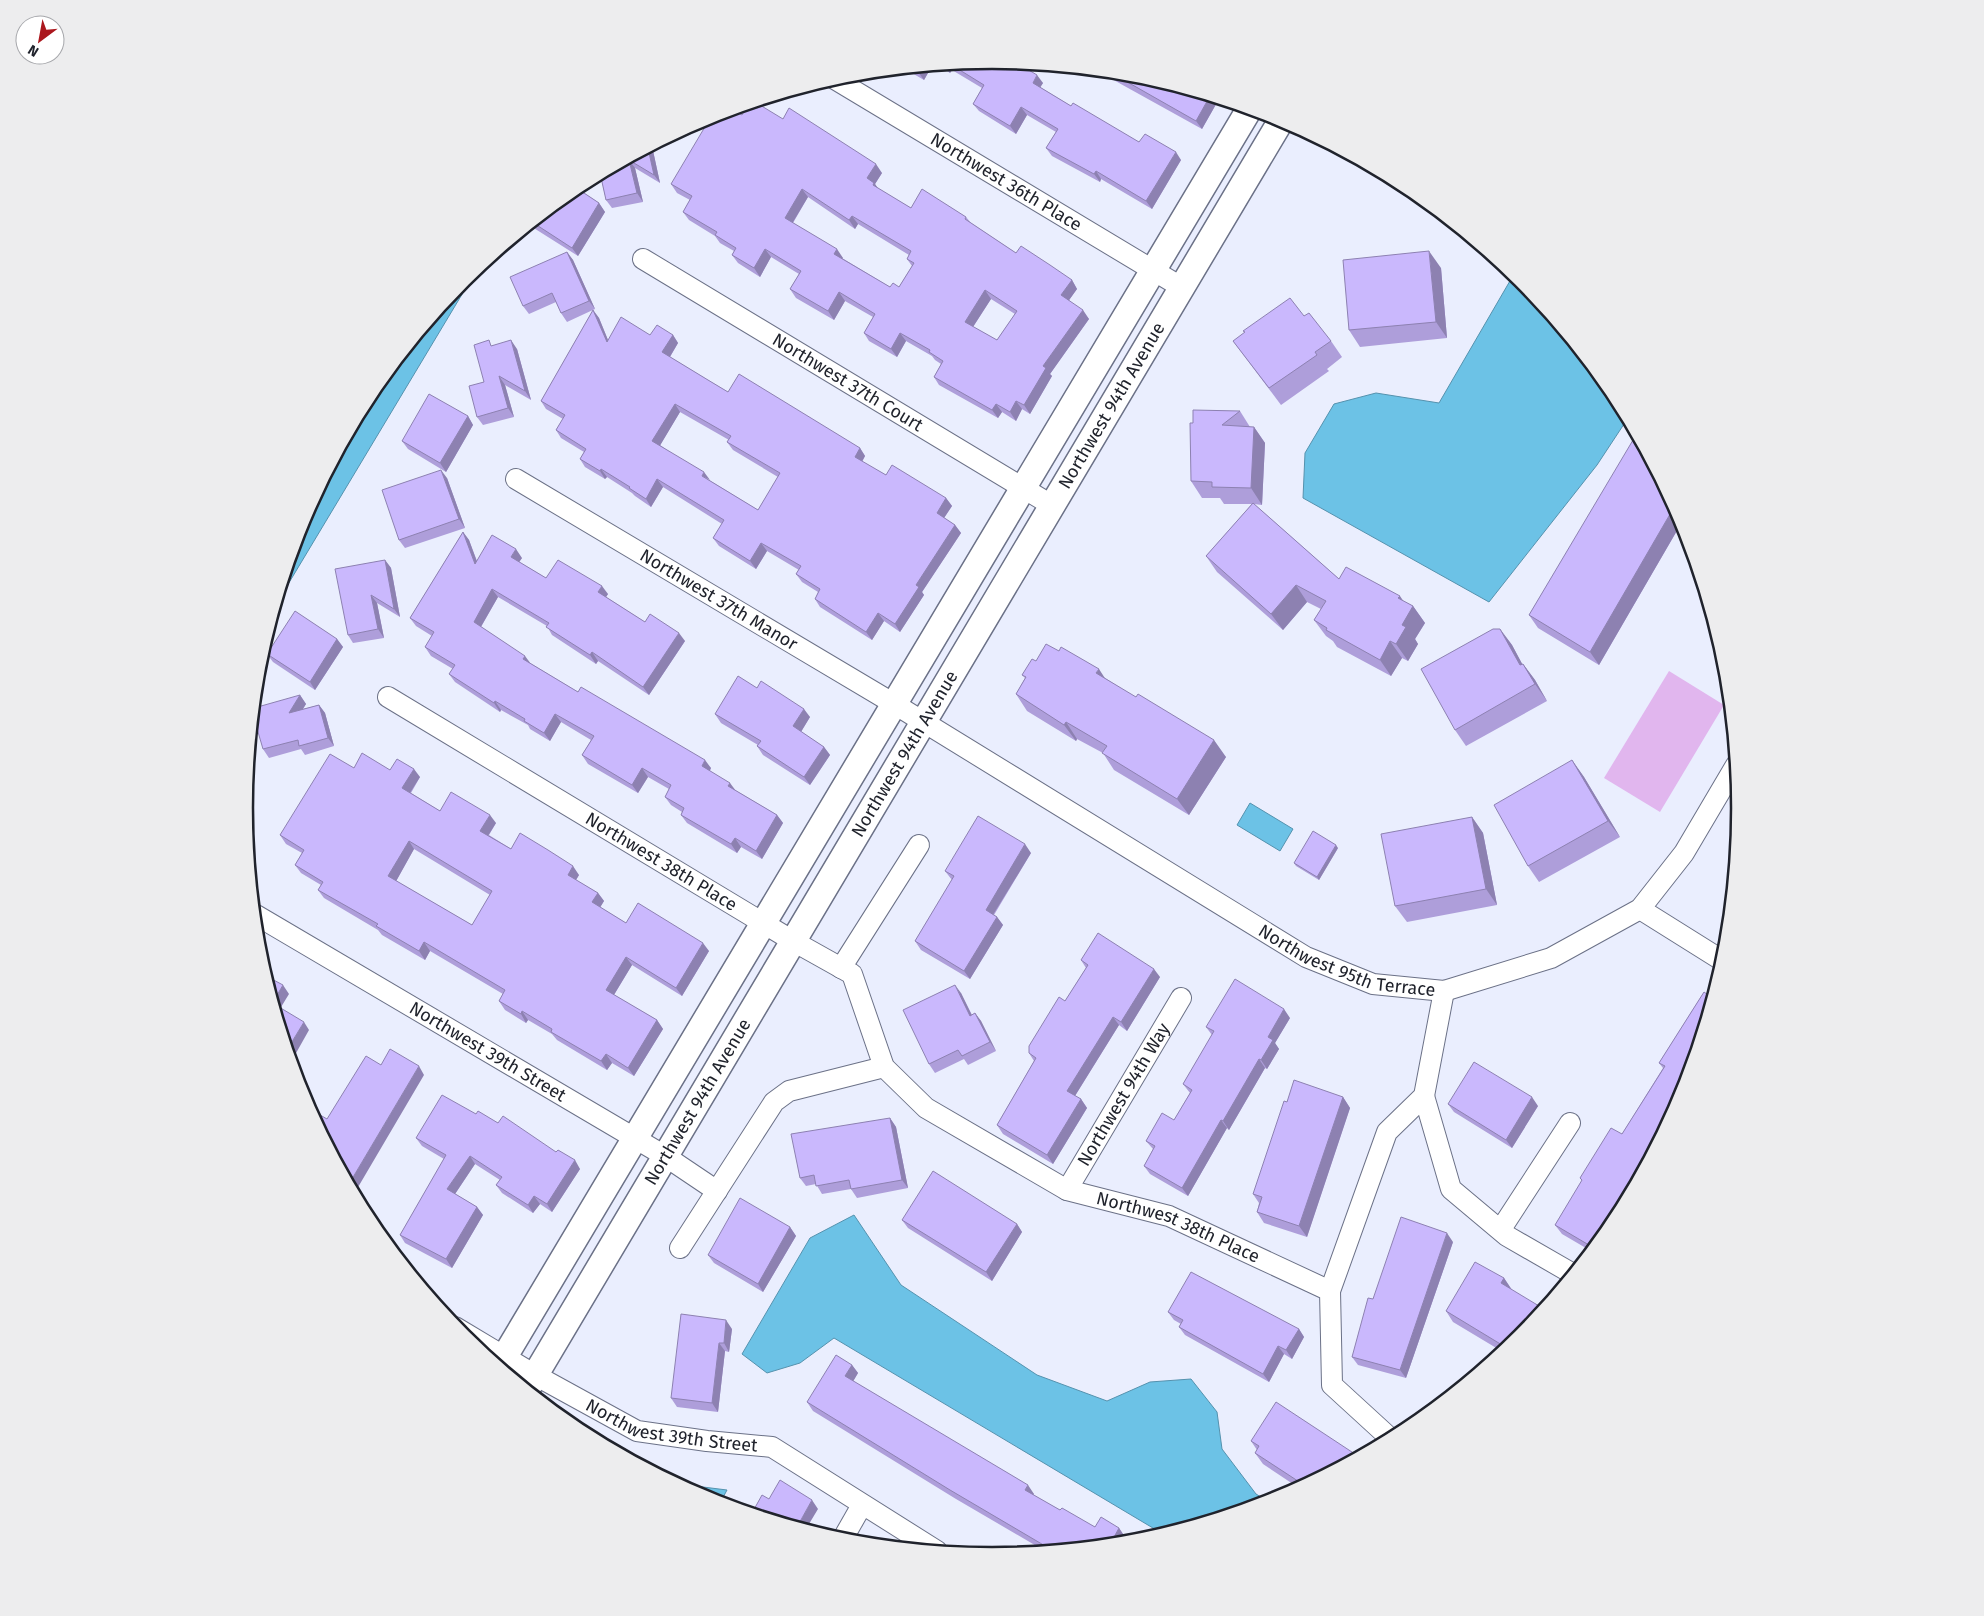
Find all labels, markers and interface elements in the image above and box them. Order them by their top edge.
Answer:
north arrow [15,15,65,65]
text: N [25,41,42,60]
street label: Northwest 36th Place [926,128,1086,236]
street label: Northwest 94th Avenue [1054,318,1170,493]
street label: Northwest 37th Court [768,328,928,436]
street label: Northwest 37th Manor [636,544,802,655]
street label: Northwest 94th Avenue [847,667,963,841]
street label: Northwest 38th Place [581,807,741,916]
street label: Northwest 95th Terrace [1254,919,1437,1001]
street label: Northwest 39th Street [405,997,571,1107]
street label: Northwest 94th Avenue [640,1015,756,1189]
street label: Northwest 94th Way [1073,1019,1175,1170]
street label: Northwest 38th Place [1094,1187,1263,1268]
street label: Northwest 39th Street [582,1394,759,1457]

